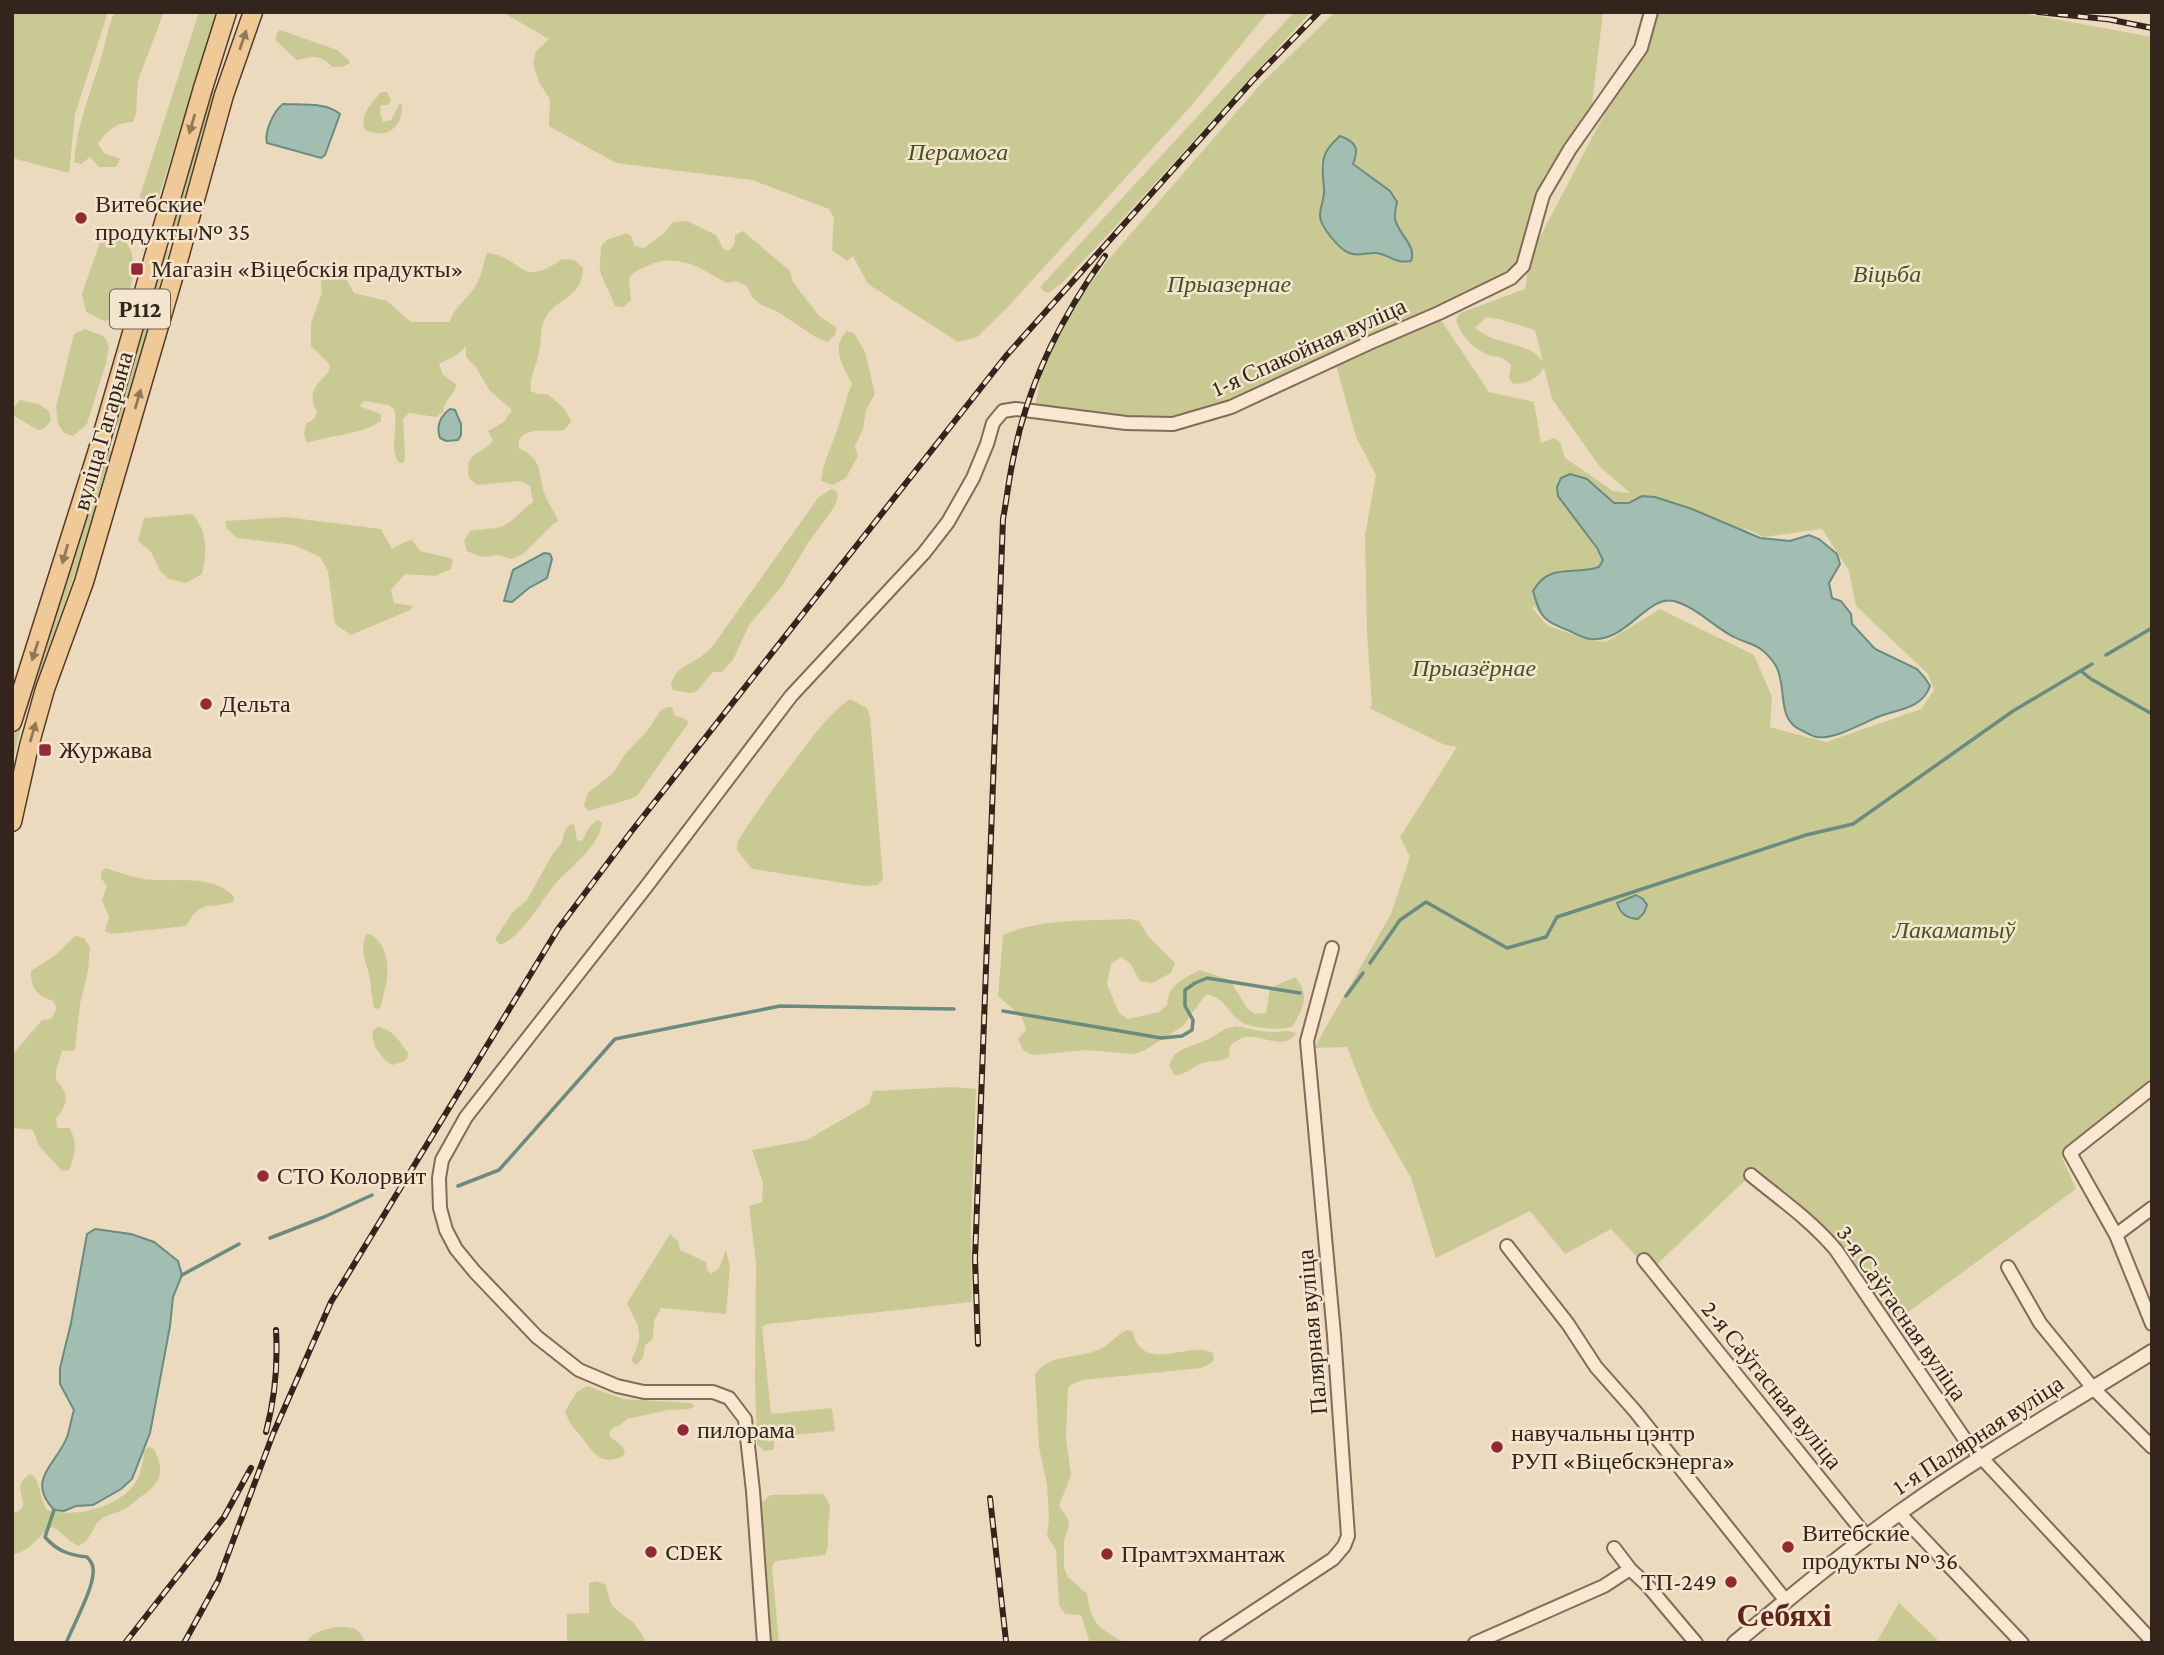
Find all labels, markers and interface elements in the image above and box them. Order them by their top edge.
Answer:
one-way arrow [238,30,249,51]
one-way arrow [187,114,197,135]
park label: Перамога [907,138,1008,165]
place label: Витебские продукты № 35 [95,190,250,245]
marker: Витебские продукты № 35 [73,210,89,226]
place label: Магазін «Віцебскія прадукты» [151,255,464,282]
park label: Віцьба [1853,260,1921,287]
marker: Магазін «Віцебскія прадукты» [129,261,145,277]
park label: Прыазернае [1166,270,1291,297]
road number: Р112 [110,290,170,328]
street label: 1-я Спакойная вуліца [1208,291,1410,402]
street label: вуліца Гагарына [67,348,138,513]
one-way arrow [133,388,143,409]
one-way arrow [59,543,70,565]
one-way arrow [30,641,40,662]
park label: Прыазёрнае [1411,654,1536,681]
place label: Дельта [220,690,291,717]
marker: Дельта [198,696,214,712]
one-way arrow [28,721,39,743]
place label: Журжава [59,736,153,763]
marker: Журжава [37,742,53,758]
park label: Лакаматыў [1892,916,2017,943]
place label: СТО Колорвит [277,1162,427,1189]
marker: СТО Колорвит [255,1168,271,1184]
street label: 3-я Саўгасная вуліца [1832,1220,1973,1406]
street label: Палярная вуліца [1291,1248,1332,1416]
street label: 2-я Саўгасная вуліца [1696,1295,1849,1474]
street label: 1-я Палярная вуліца [1887,1369,2068,1500]
place label: пилорама [697,1416,795,1443]
place label: навучальны цэнтр РУП «Віцебскэнерга» [1511,1419,1735,1474]
marker: пилорама [675,1422,691,1438]
marker: навучальны цэнтр РУП «Віцебскэнерга» [1489,1439,1505,1455]
place label: Витебские продукты № 36 [1802,1519,1958,1574]
place label: CDEK [665,1538,722,1565]
marker: Витебские продукты № 36 [1780,1539,1796,1555]
place label: Прамтэхмантаж [1121,1540,1286,1567]
marker: CDEK [643,1544,659,1560]
marker: Прамтэхмантаж [1099,1546,1115,1562]
place label: ТП-249 [1641,1568,1717,1595]
marker: ТП-249 [1723,1574,1739,1590]
district label: Себяхі [1736,1597,1832,1633]

